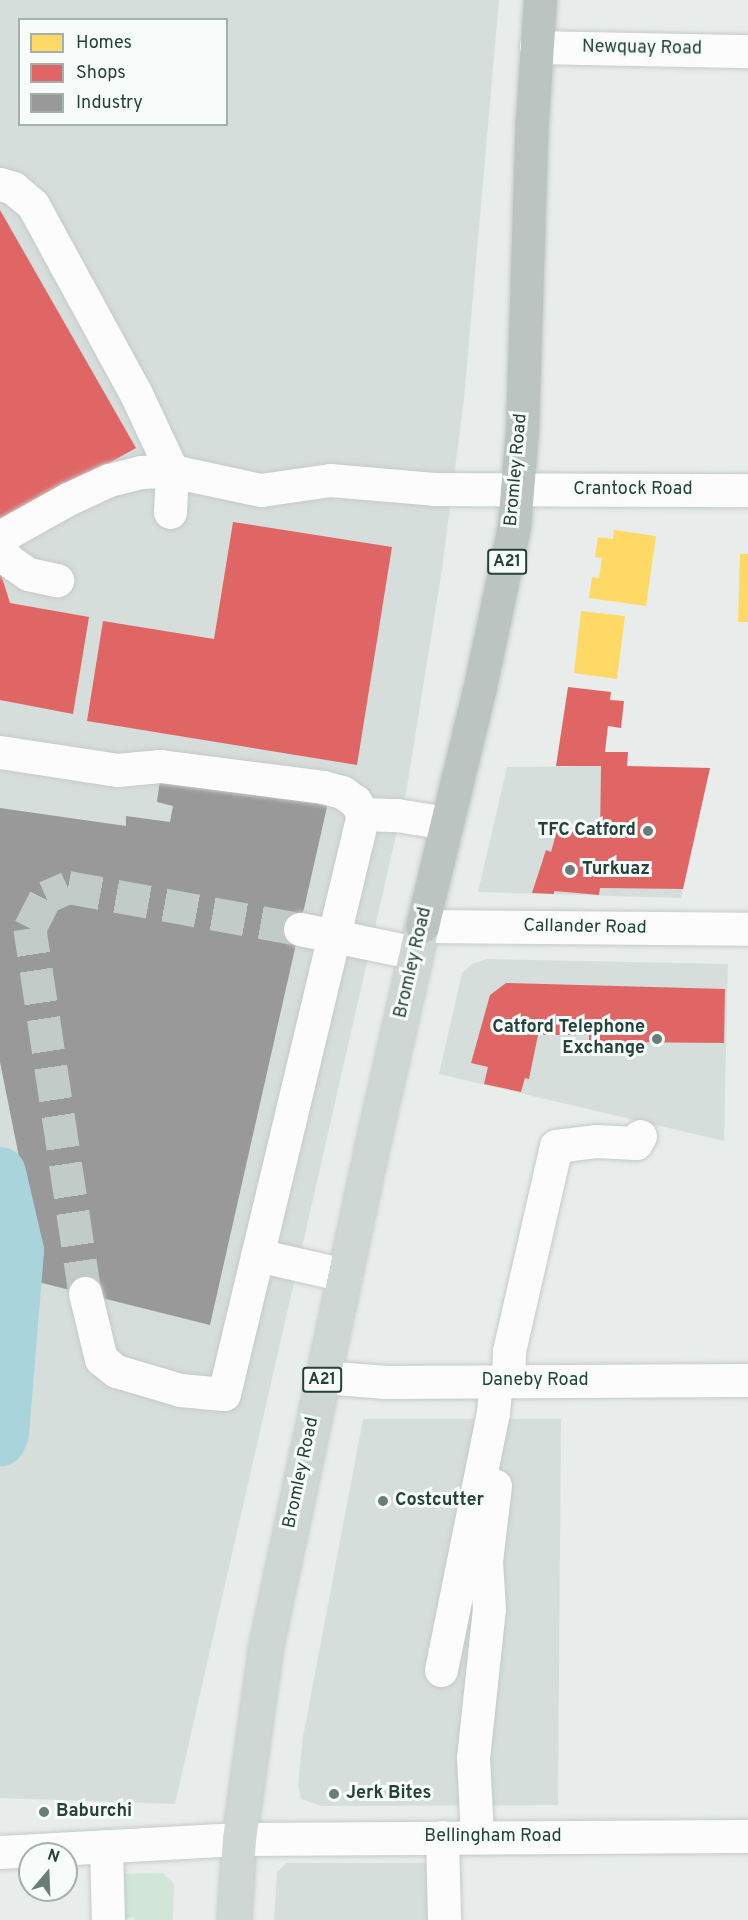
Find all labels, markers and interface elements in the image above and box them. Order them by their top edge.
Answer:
legend [18,18,228,126]
text: Homes [76,32,132,55]
street label: Newquay Road [582,37,702,61]
text: Shops [76,62,126,85]
text: Industry [76,92,143,115]
street label: Bromley Road [501,413,533,527]
street label: Crantock Road [573,479,693,501]
road number: A21 [486,549,528,575]
place label: TFC Catford [537,820,636,842]
marker: TFC Catford [641,824,655,838]
place label: Turkuaz [582,859,650,881]
marker: Turkuaz [563,863,577,877]
street label: Bromley Road [391,905,437,1021]
street label: Callander Road [523,916,647,940]
place label: Catford Telephone Exchange [492,1018,645,1060]
marker: Catford Telephone Exchange [650,1032,664,1046]
road number: A21 [301,1367,343,1393]
street label: Daneby Road [481,1370,589,1392]
street label: Bromley Road [280,1415,324,1531]
place label: Costcutter [395,1490,484,1512]
marker: Costcutter [376,1494,390,1508]
place label: Jerk Bites [346,1783,431,1805]
marker: Jerk Bites [327,1787,341,1801]
place label: Baburchi [56,1801,132,1823]
marker: Baburchi [37,1805,51,1819]
street label: Bellingham Road [424,1826,562,1848]
north arrow [18,1842,78,1902]
text: N [45,1846,62,1868]

